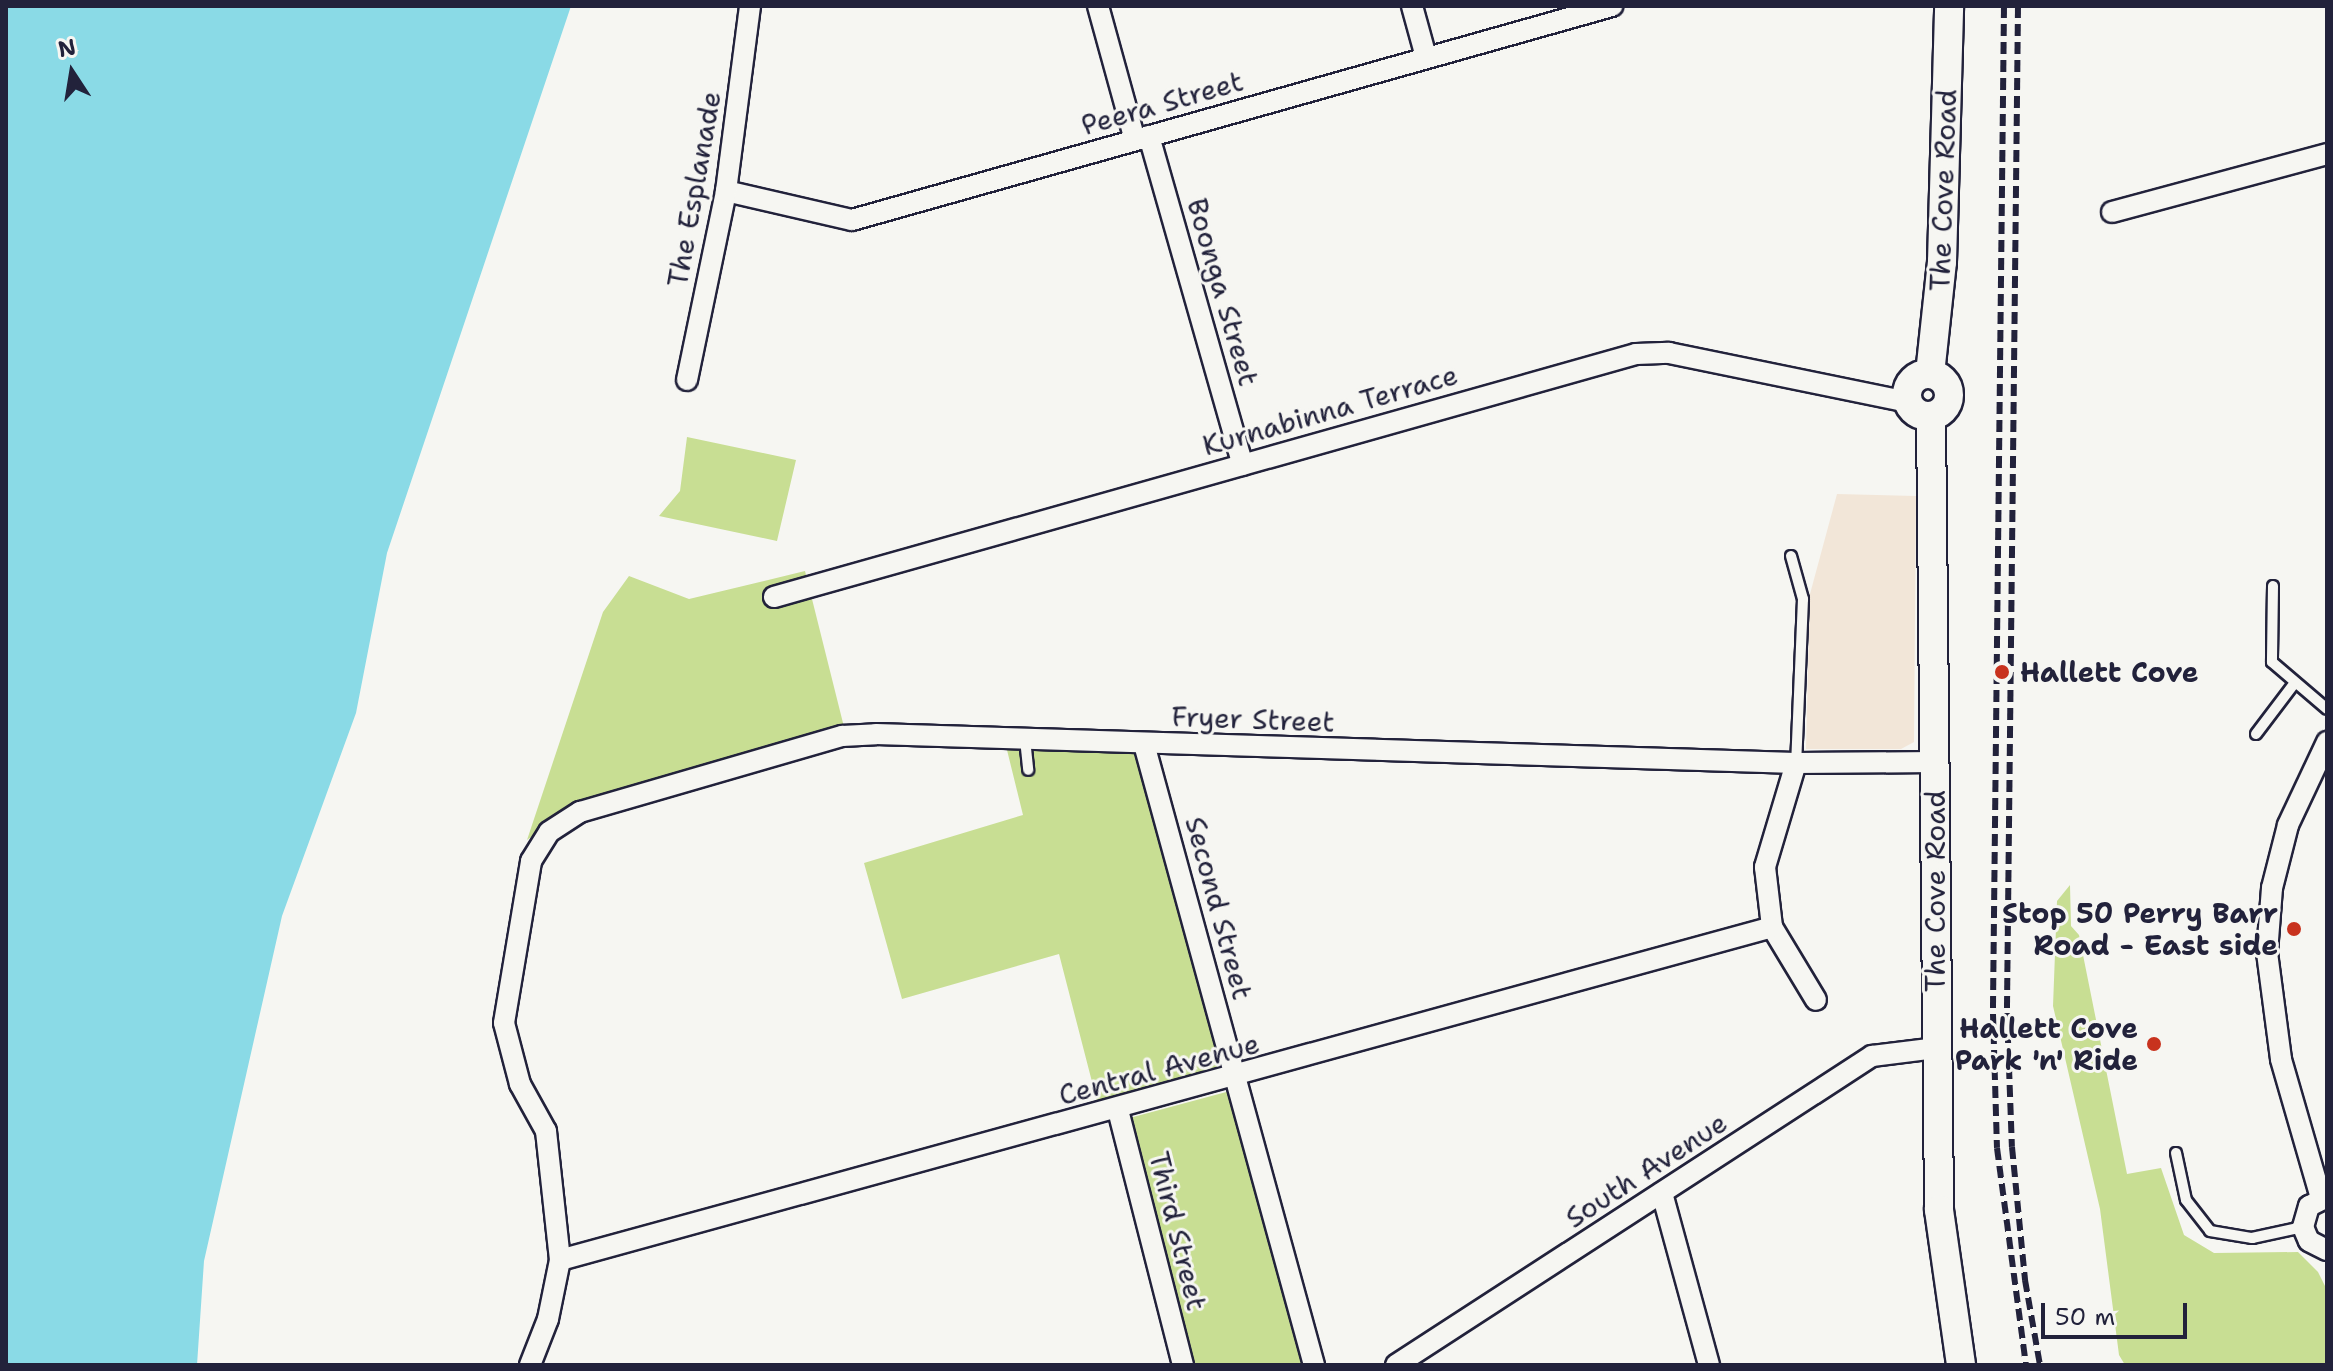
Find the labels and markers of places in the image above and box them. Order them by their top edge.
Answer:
place label: Hallett Cove [2020,655,2199,689]
marker: Hallett Cove [1991,661,2013,683]
place label: Stop 50 Perry Barr Road - East side [2002,896,2278,962]
marker: Stop 50 Perry Barr Road - East side [2285,920,2303,938]
place label: Hallett Cove Park 'n' Ride [1955,1011,2138,1077]
marker: Hallett Cove Park 'n' Ride [2145,1035,2163,1053]

